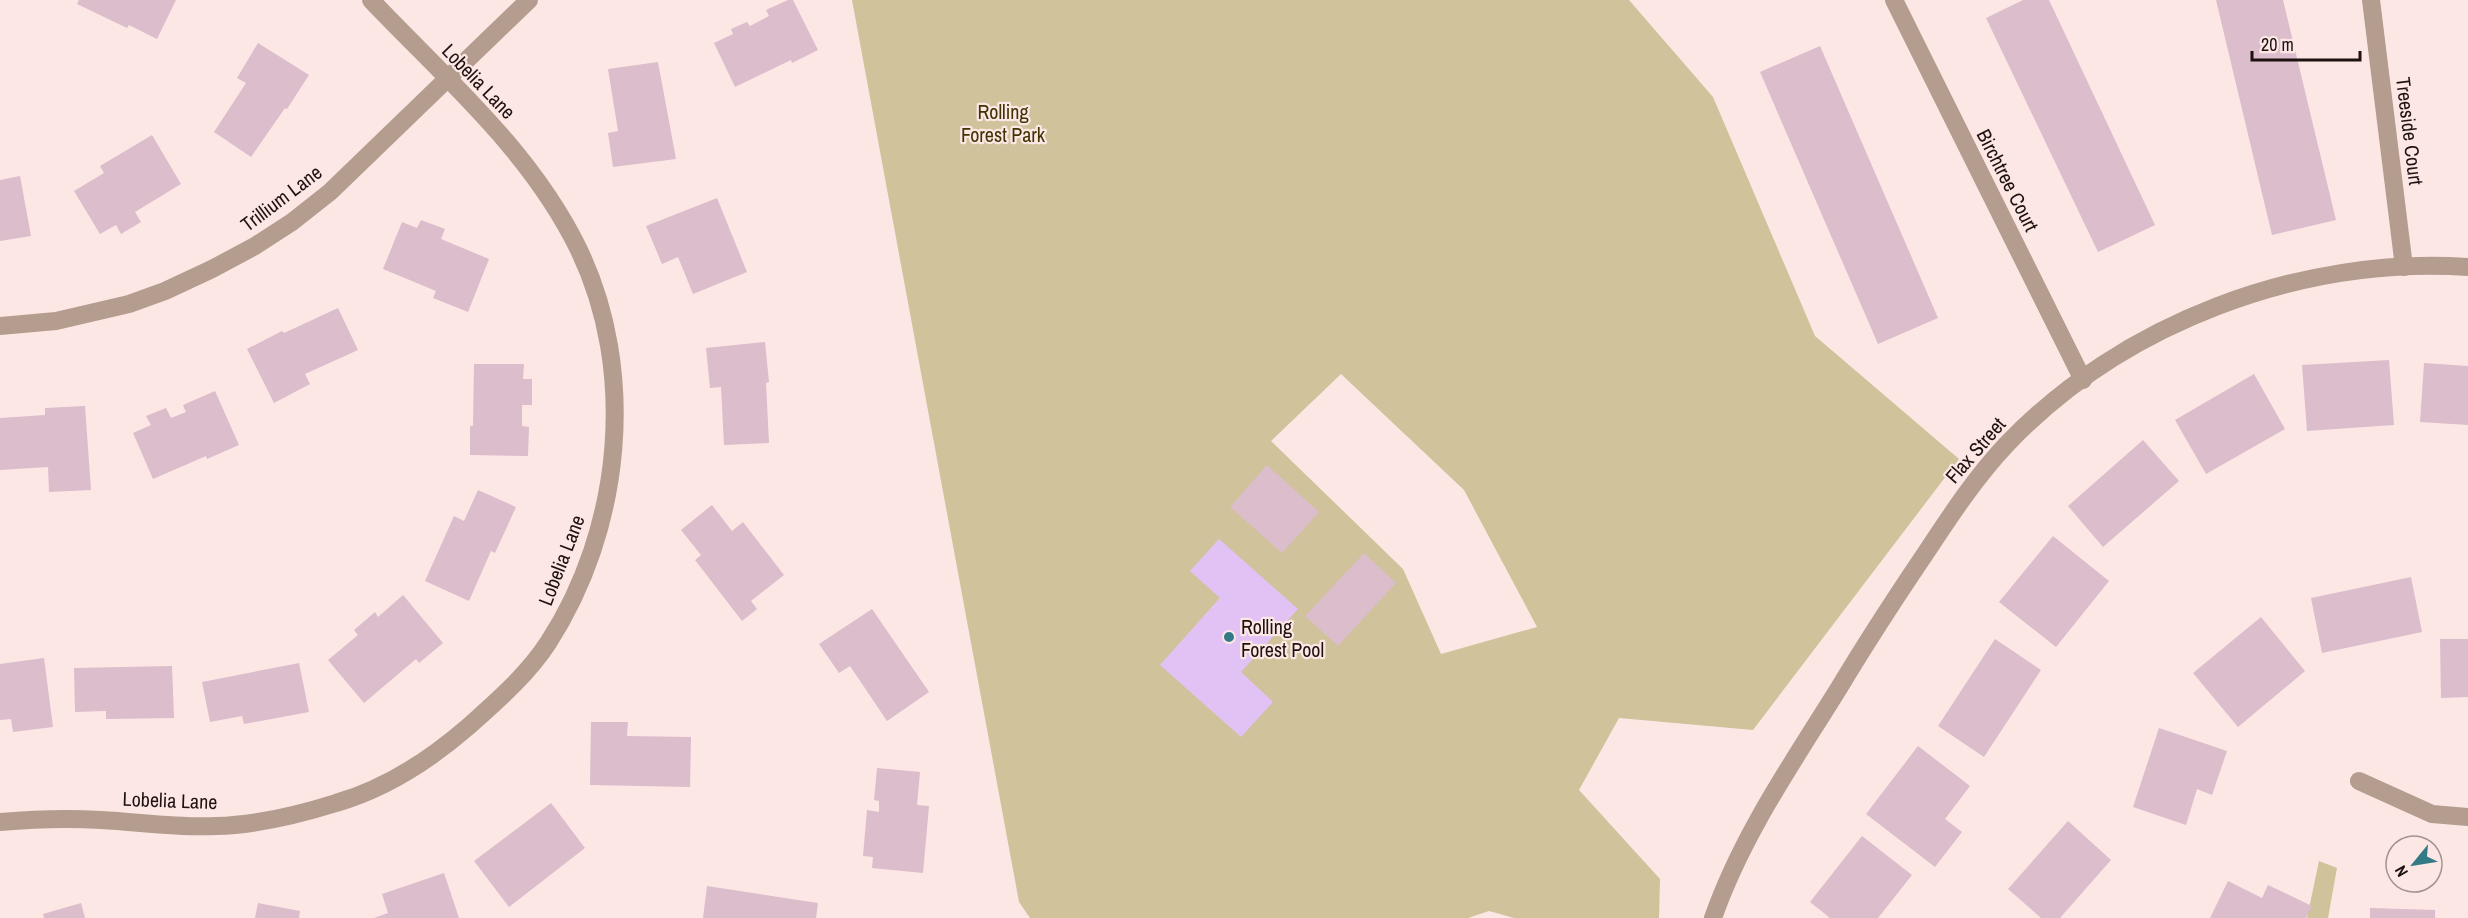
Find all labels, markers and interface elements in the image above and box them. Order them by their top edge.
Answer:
scale bar [2252,24,2360,62]
text: 20 m [2261,32,2294,57]
street label: Lobelia Lane [436,38,522,124]
street label: Treeside Court [2390,75,2430,187]
park label: Rolling Forest Park [961,98,1046,148]
street label: Birchtree Court [1971,124,2045,236]
street label: Trillium Lane [235,159,327,237]
street label: Flax Street [1939,411,2011,489]
street label: Lobelia Lane [531,511,591,609]
place label: Rolling Forest Pool [1241,613,1324,663]
marker: Rolling Forest Pool [1222,630,1236,644]
street label: Lobelia Lane [122,785,218,815]
north arrow [2384,834,2444,894]
text: N [2389,862,2413,881]

